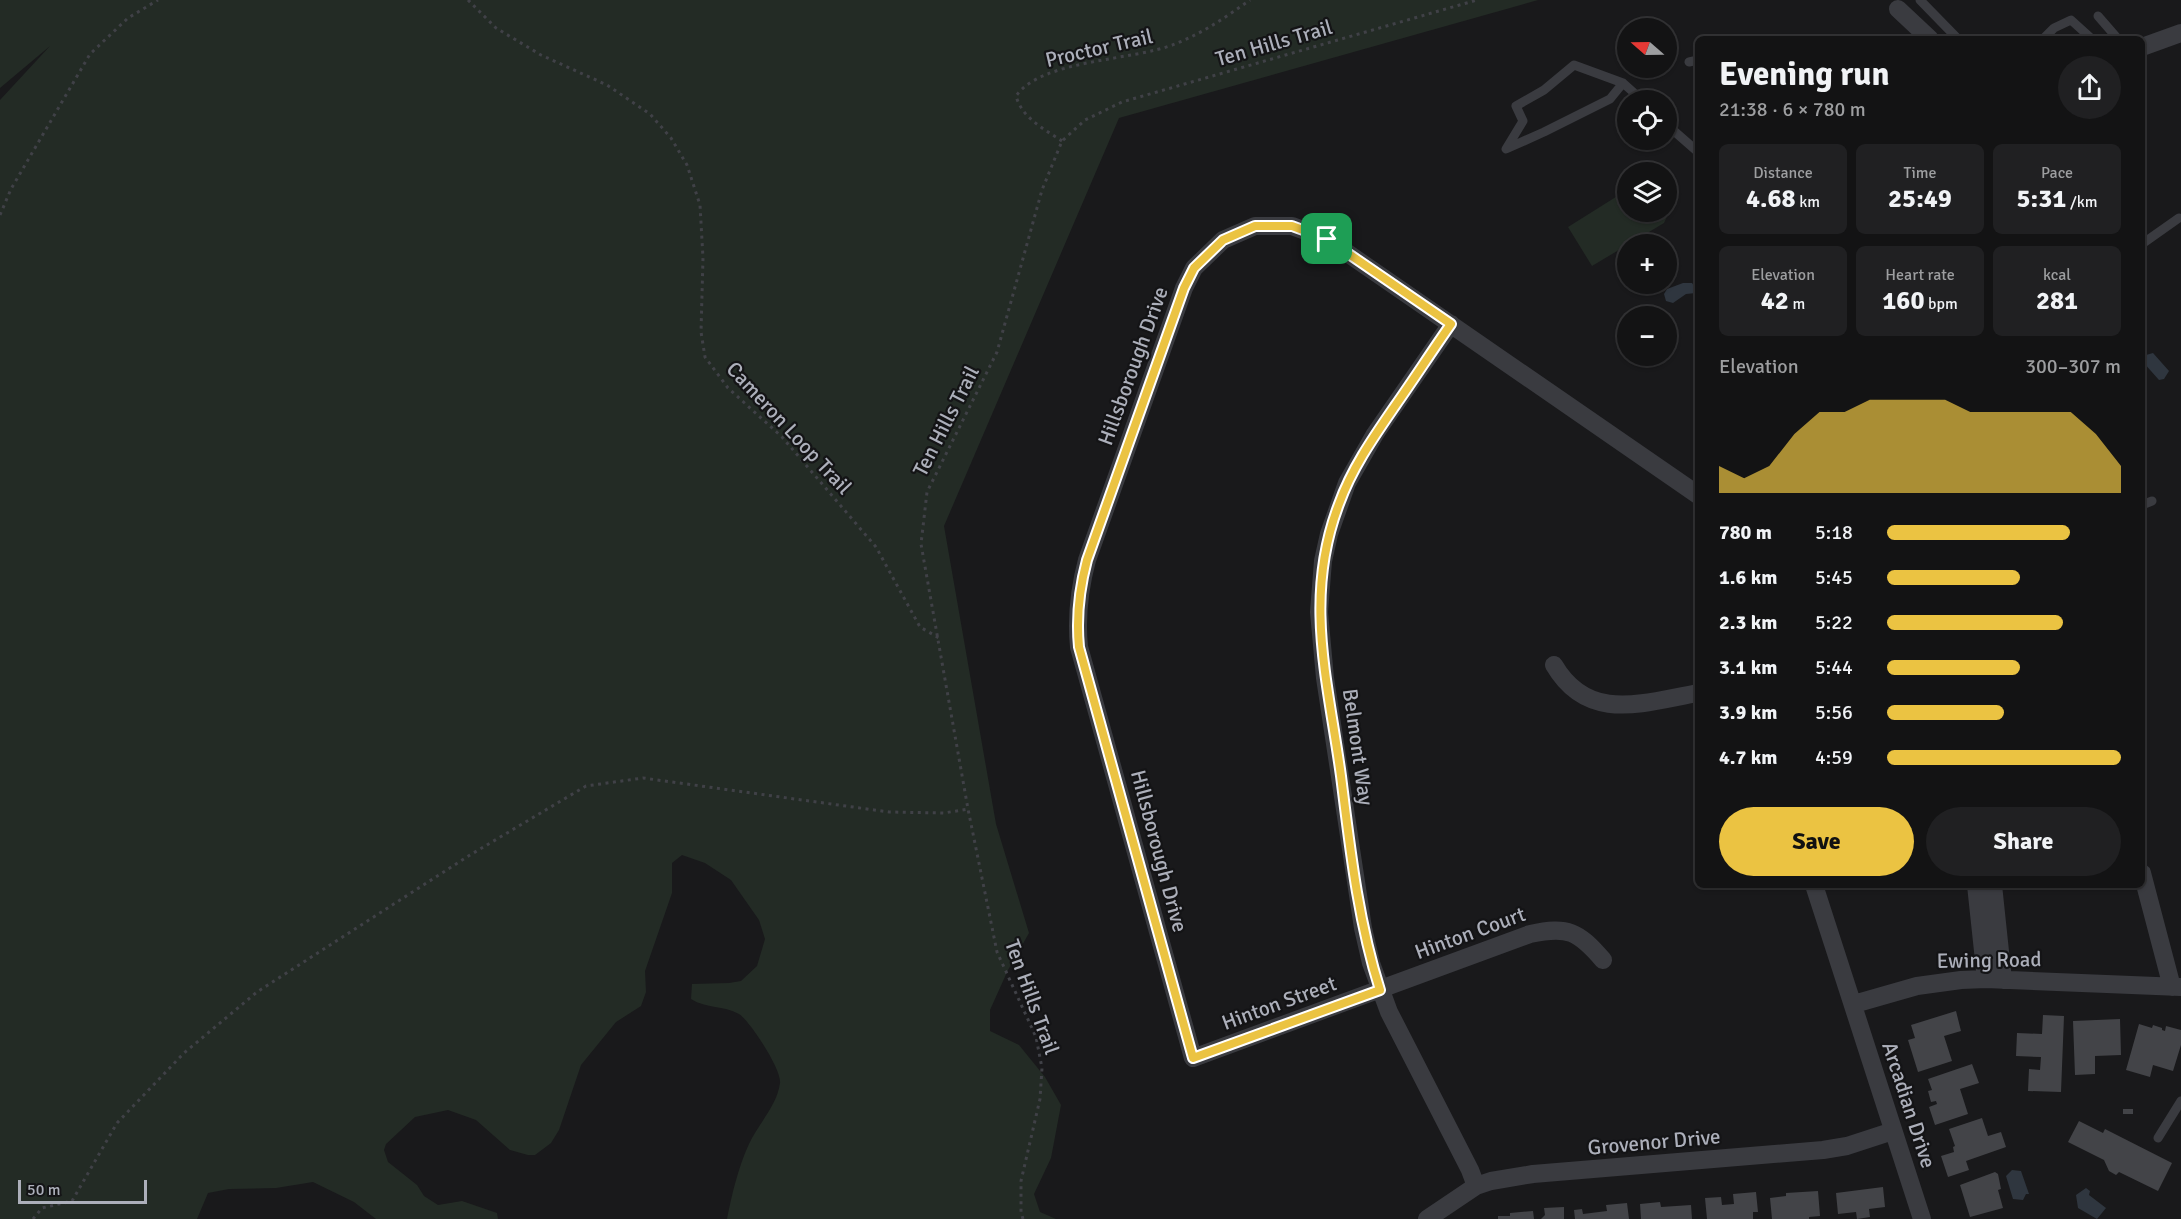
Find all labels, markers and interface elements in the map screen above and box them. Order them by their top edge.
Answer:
street label: Ten Hills Trail [1213,14,1335,72]
north arrow [1617,18,1677,78]
map controls [1617,18,1677,366]
street label: Proctor Trail [1043,23,1155,73]
text: Evening run [1719,54,1889,95]
button: share [2058,56,2121,119]
button: locate [1617,90,1677,150]
text: 21:38 · 6 × 780 m [1719,97,1866,122]
button: layers [1617,162,1677,222]
text: Distance [1753,163,1813,183]
text: Time [1904,163,1936,183]
text: Pace [2041,163,2073,183]
text: 4.68 [1746,183,1796,215]
text: 25:49 [1888,183,1952,215]
text: 5:31 [2017,183,2066,215]
text: km [1796,192,1820,212]
text: /km [2066,192,2097,212]
pin [1301,213,1352,264]
icon: arrive [1310,222,1343,255]
button: + [1617,234,1677,294]
text: Elevation [1751,265,1815,285]
text: Heart rate [1885,265,1955,285]
text: kcal [2043,265,2071,285]
street label: Hillsborough Drive [1092,283,1174,449]
text: 42 [1761,285,1789,317]
text: 160 [1882,285,1924,317]
text: 281 [2036,285,2078,317]
text: m [1789,294,1805,314]
text: bpm [1924,294,1958,314]
button: − [1617,306,1677,366]
text: Elevation [1719,354,1799,379]
text: 300–307 m [2025,354,2121,379]
street label: Cameron Loop Trail [721,356,857,500]
street label: Ten Hills Trail [907,361,985,481]
text: 780 m [1719,520,1772,545]
text: 5:18 [1815,520,1853,545]
text: 1.6 km [1719,565,1777,590]
text: 5:45 [1815,565,1853,590]
text: 2.3 km [1719,610,1777,635]
text: 5:22 [1815,610,1853,635]
text: 3.1 km [1719,655,1777,680]
text: 5:44 [1815,655,1853,680]
street label: Belmont Way [1337,687,1379,807]
text: 3.9 km [1719,700,1777,725]
text: 5:56 [1815,700,1853,725]
text: 4.7 km [1719,745,1777,770]
text: 4:59 [1815,745,1853,770]
street label: Hillsborough Drive [1125,767,1193,935]
button: Save [1719,807,1914,876]
button: Share [1926,807,2121,876]
street label: Hinton Court [1411,901,1529,965]
street label: Ten Hills Trail [999,936,1065,1058]
street label: Ewing Road [1936,946,2042,974]
street label: Hinton Street [1218,970,1340,1036]
street label: Arcadian Drive [1876,1039,1942,1171]
street label: Grovenor Drive [1587,1123,1721,1161]
scale bar [18,1177,147,1204]
text: 50 m [27,1180,61,1200]

